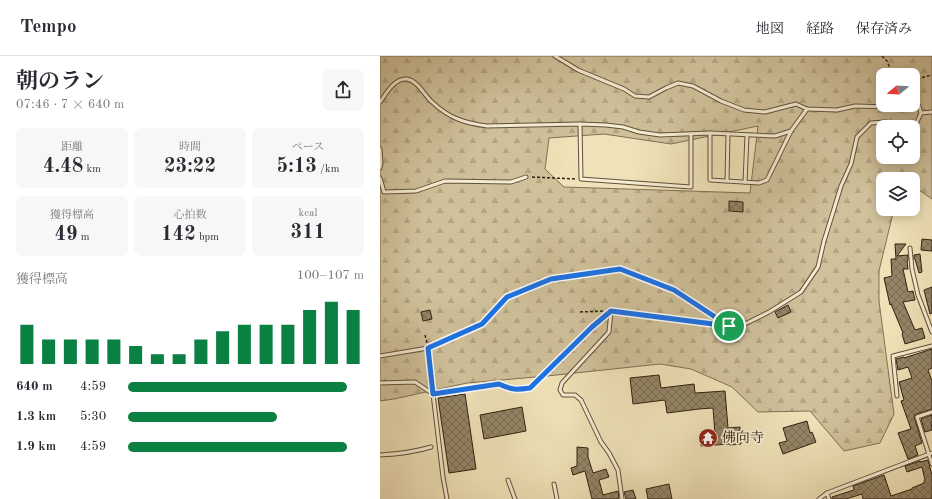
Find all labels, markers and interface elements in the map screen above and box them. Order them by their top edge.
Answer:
text: Tempo [20,18,76,37]
text: 地図 [756,22,784,36]
text: 経路 [806,22,834,36]
text: 保存済み [856,22,912,36]
north arrow [876,68,920,112]
map controls [876,68,920,216]
button: share [322,69,364,111]
text: 朝のラン [16,71,104,93]
text: 07:46 · 7 × 640 m [16,98,124,111]
button: locate [876,120,920,164]
text: 距離 [61,142,83,153]
text: 時間 [179,142,201,153]
text: ペース [292,142,324,153]
text: 4.48 [43,157,83,177]
text: 23:22 [164,157,216,177]
text: 5:13 [277,157,317,177]
text: km [83,164,101,175]
text: /km [317,164,339,175]
button: layers [876,172,920,216]
text: kcal [299,208,317,219]
text: 獲得標高 [50,210,94,221]
text: 心拍数 [174,210,207,221]
text: 311 [291,223,325,243]
text: 49 [54,225,78,245]
text: 142 [161,225,196,245]
text: m [78,232,90,243]
text: bpm [196,232,219,243]
text: 100–107 m [297,269,364,282]
text: 獲得標高 [16,273,68,286]
pin [712,309,746,343]
icon: arrive [718,315,740,337]
text: 640 m [16,380,53,393]
text: 4:59 [80,380,106,393]
text: 1.3 km [16,410,56,423]
text: 5:30 [80,410,106,423]
temple icon: 佛向寺 [697,427,719,449]
place label: 佛向寺 [722,430,764,445]
text: 1.9 km [16,440,56,453]
text: 4:59 [80,440,106,453]

